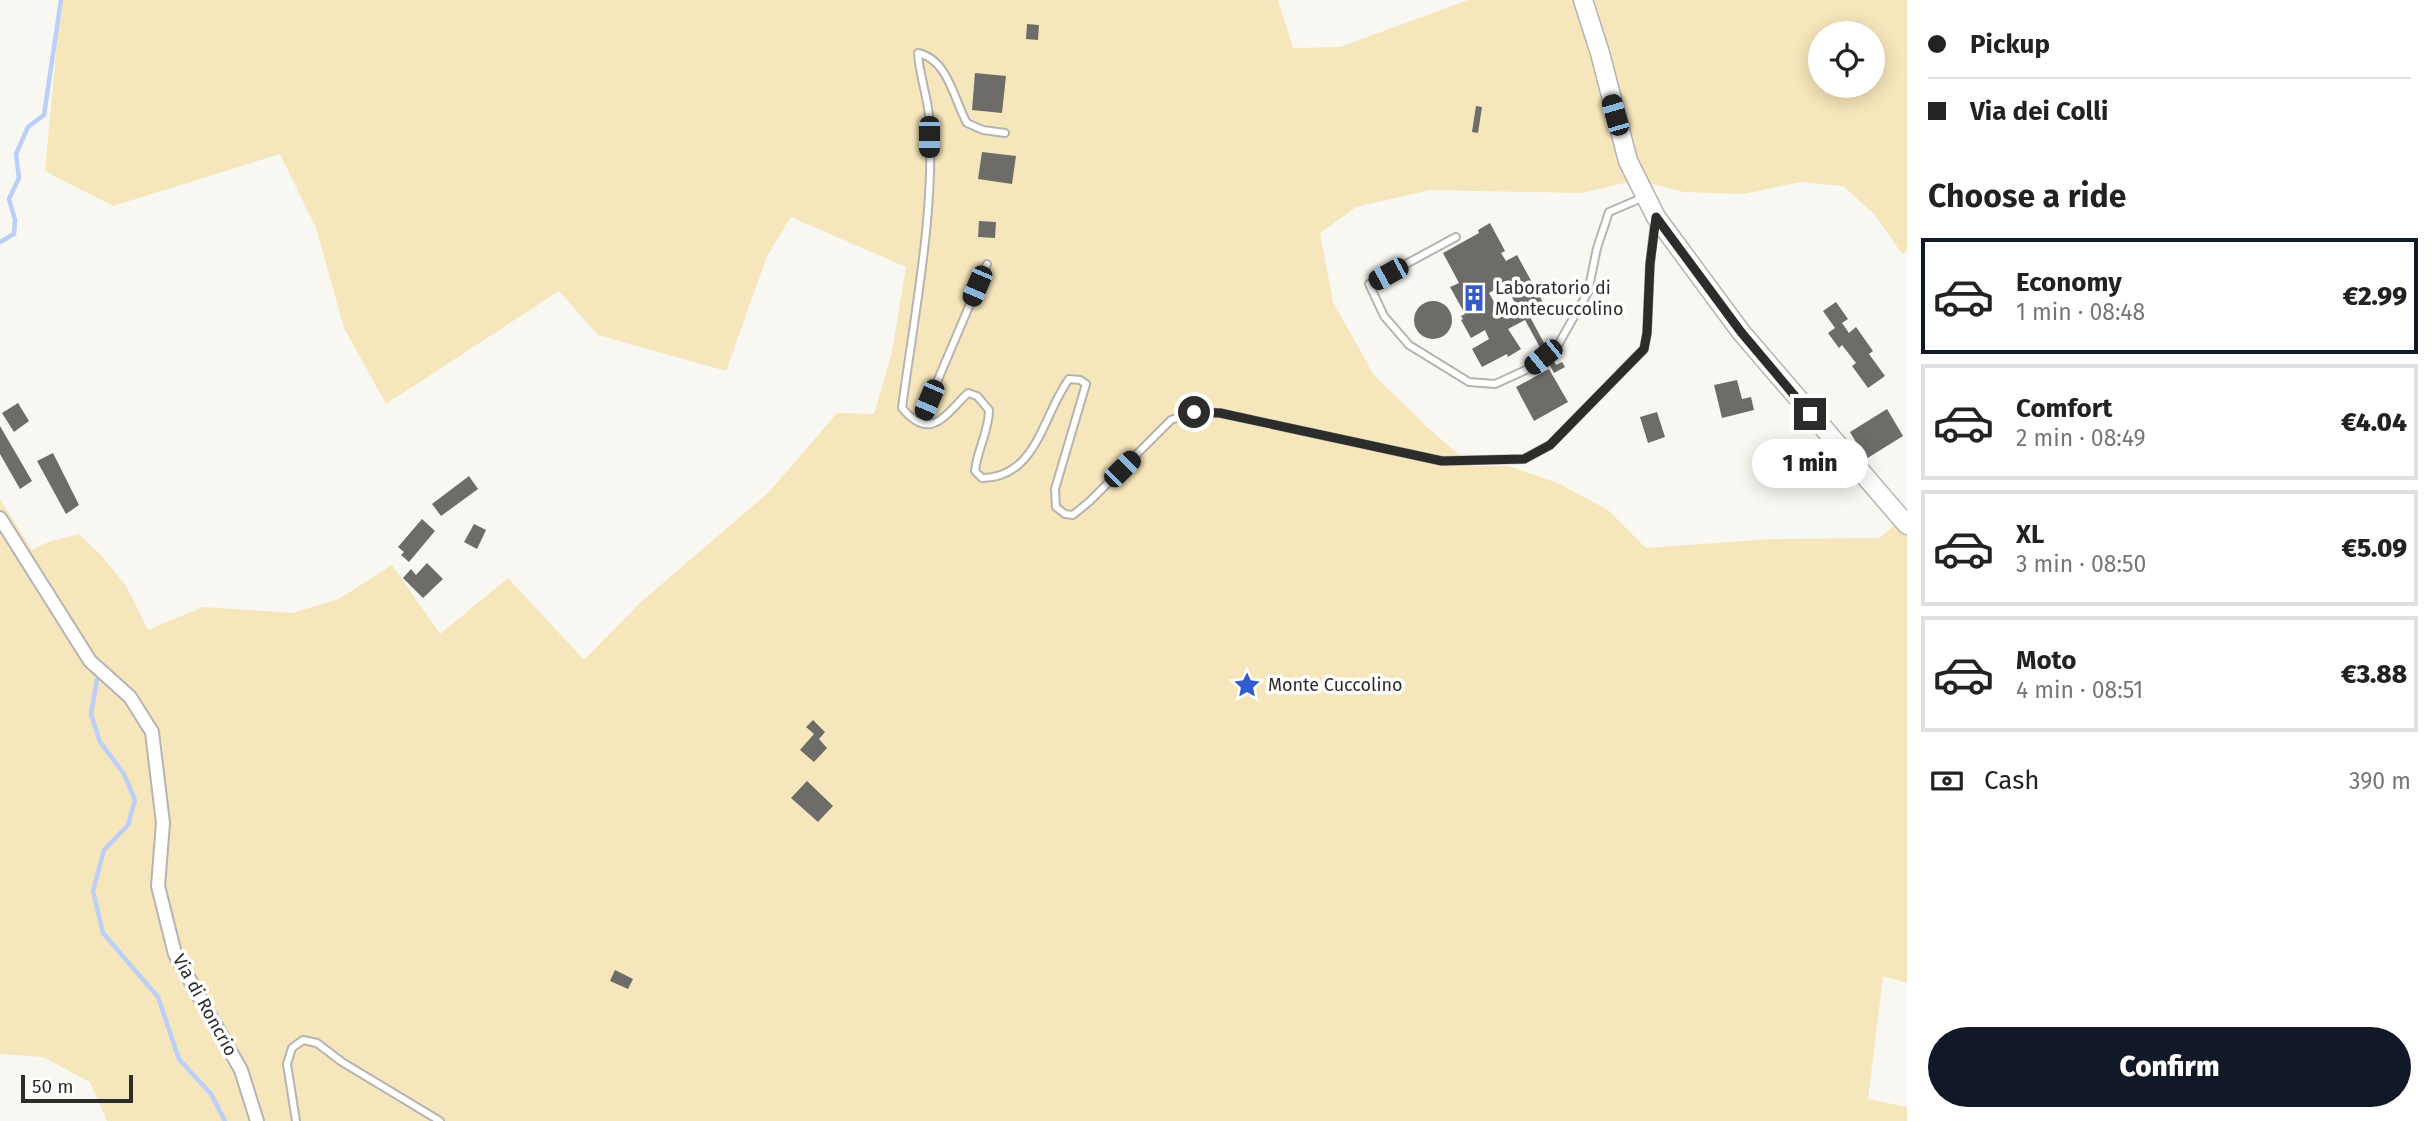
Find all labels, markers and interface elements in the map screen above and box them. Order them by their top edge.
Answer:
map controls [1808,21,1885,98]
button: locate [1808,21,1885,98]
text: Pickup [1970,29,2050,60]
car [1600,92,1631,138]
text: Via dei Colli [1970,96,2108,127]
car [919,116,940,158]
text: Choose a ride [1928,177,2126,215]
car [1365,255,1412,293]
car [960,263,995,309]
icon: car [1932,265,1995,328]
text: Economy [2016,267,2122,298]
place label: Laboratorio di Montecuccolino [1495,277,1623,320]
text: €2.99 [2343,281,2407,312]
building icon: Laboratorio di Montecuccolino [1459,283,1489,313]
text: 1 min · 08:48 [2016,298,2145,326]
car [1521,336,1566,378]
car [912,377,947,423]
icon: car [1932,391,1995,454]
text: Comfort [2016,393,2112,424]
route start [1178,396,1210,428]
route end [1794,398,1826,430]
text: €4.04 [2341,407,2407,438]
text: 2 min · 08:49 [2016,424,2146,452]
callout: 1 min [1752,438,1868,488]
car [1100,447,1145,491]
text: 1 min [1782,449,1838,477]
icon: car [1932,517,1995,580]
text: XL [2016,519,2044,550]
text: €5.09 [2341,533,2407,564]
text: 3 min · 08:50 [2016,550,2146,578]
icon: car [1932,643,1995,706]
text: Moto [2016,645,2076,676]
text: €3.88 [2341,659,2407,690]
place icon: Monte Cuccolino [1232,670,1262,700]
place label: Monte Cuccolino [1268,674,1403,696]
text: 4 min · 08:51 [2016,676,2143,704]
icon: cash [1928,762,1966,800]
text: Cash [1984,765,2040,796]
text: 390 m [2349,767,2411,795]
street label: Via di Roncrio [168,950,242,1060]
button: Confirm [1928,1027,2411,1107]
scale bar [21,1072,133,1104]
text: 50 m [32,1075,73,1098]

